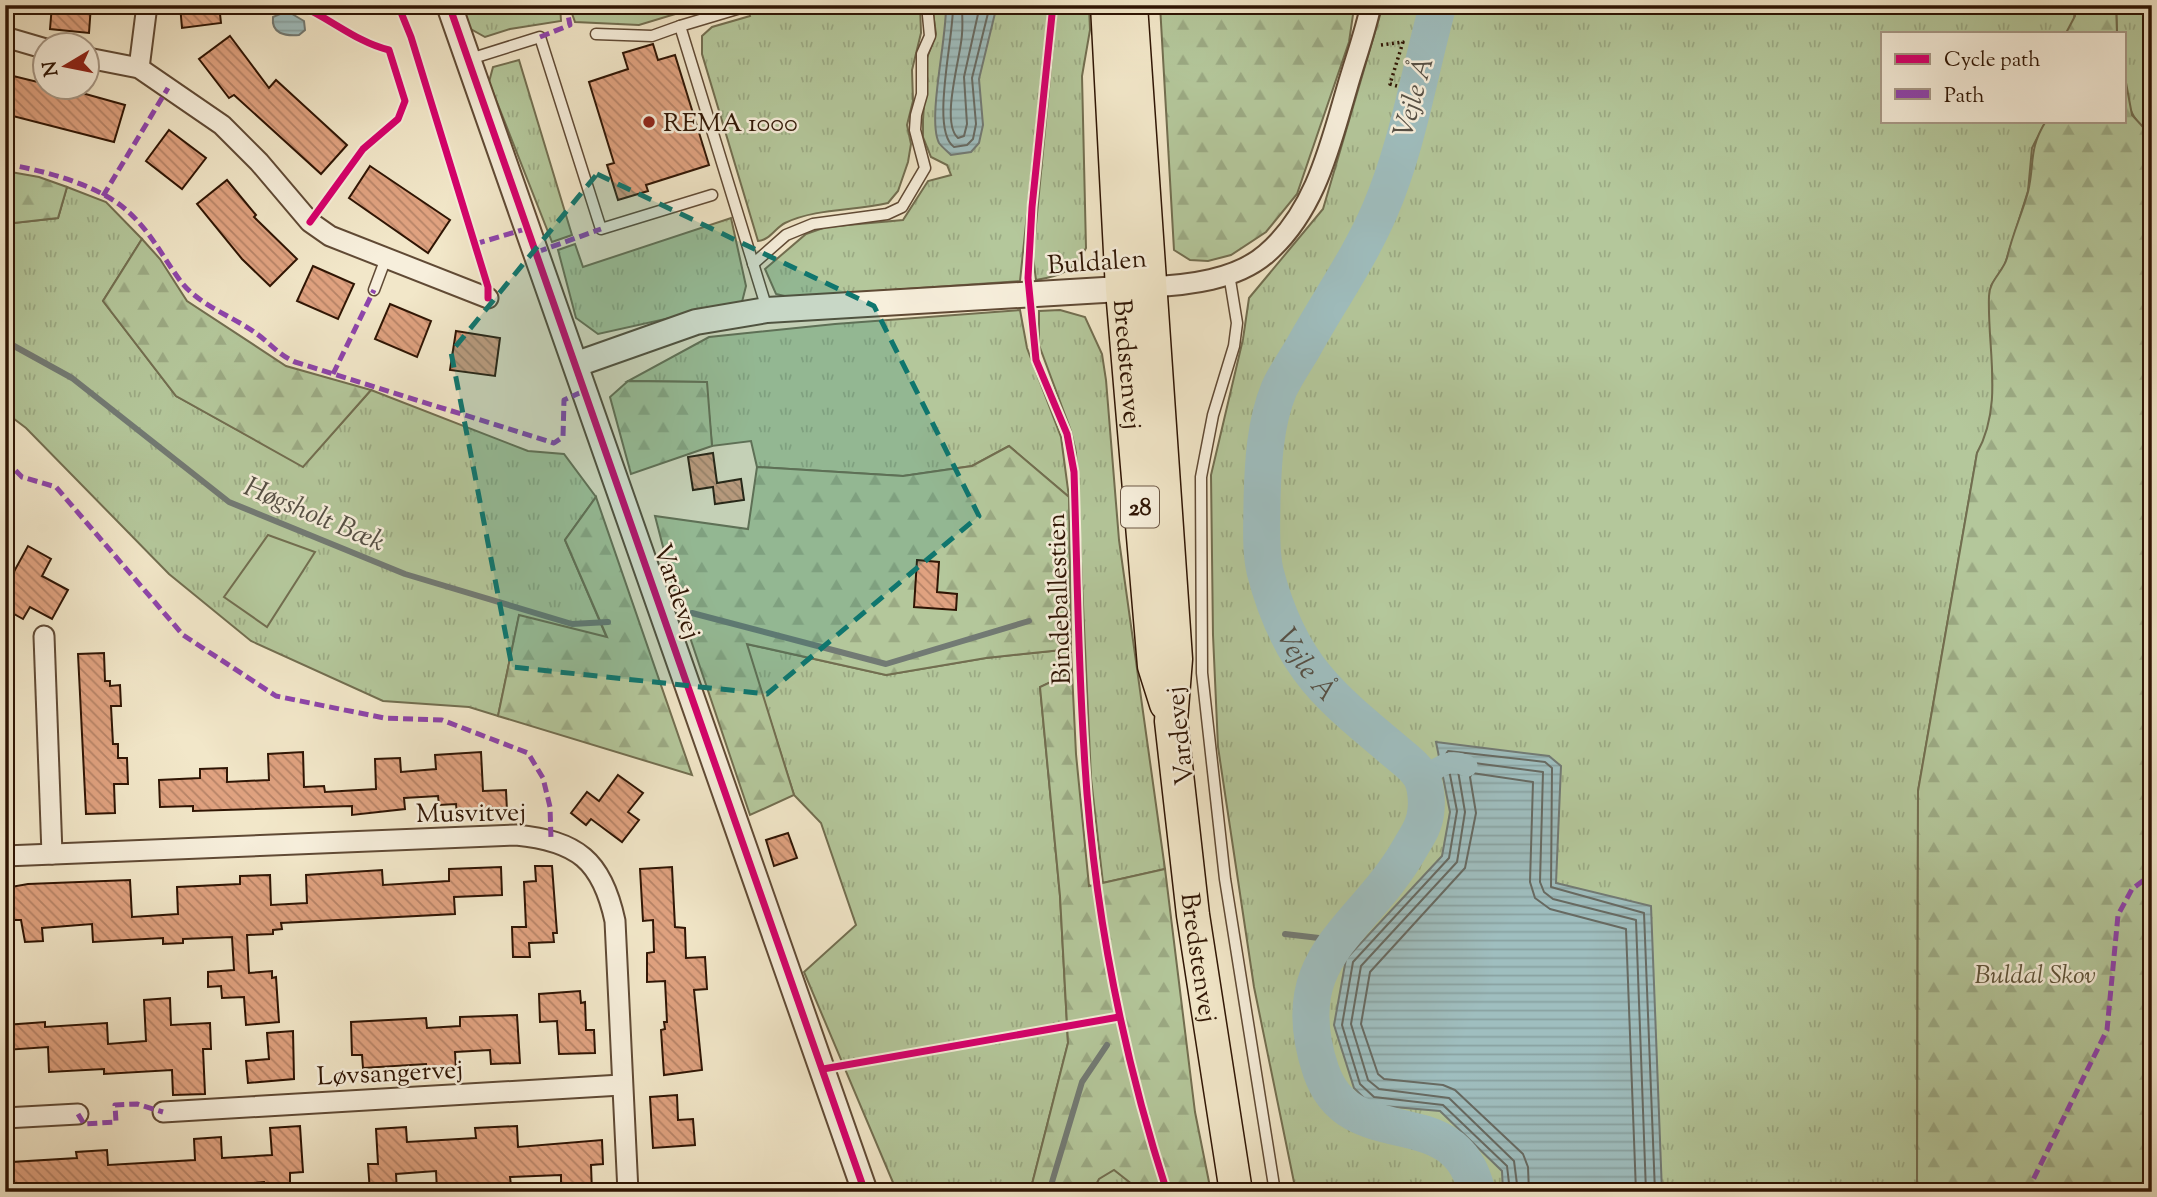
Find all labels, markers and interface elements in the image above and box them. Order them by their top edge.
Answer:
north arrow [32,32,102,102]
legend [1881,32,2126,122]
text: Cycle path [1944,46,2041,76]
water label: Vejle Å [1384,53,1445,142]
text: N [37,59,66,78]
text: Path [1944,82,1985,112]
place label: REMA 1000 [663,106,798,143]
marker: REMA 1000 [641,114,657,130]
street label: Buldalen [1046,242,1148,285]
street label: Bredstenvej [1102,298,1150,431]
water label: Høgsholt Bæk [237,468,391,564]
road number: 28 [1121,486,1159,528]
street label: Bindeballestien [1039,513,1082,685]
street label: Vardevej [642,539,709,645]
water label: Vejle Å [1265,621,1344,711]
street label: Vardevej [1158,685,1205,787]
street label: Musvitvej [416,795,527,834]
street label: Bredstenvej [1170,891,1225,1025]
park label: Buldal Skov [1974,958,2096,995]
street label: Løvsangervej [316,1052,464,1097]

